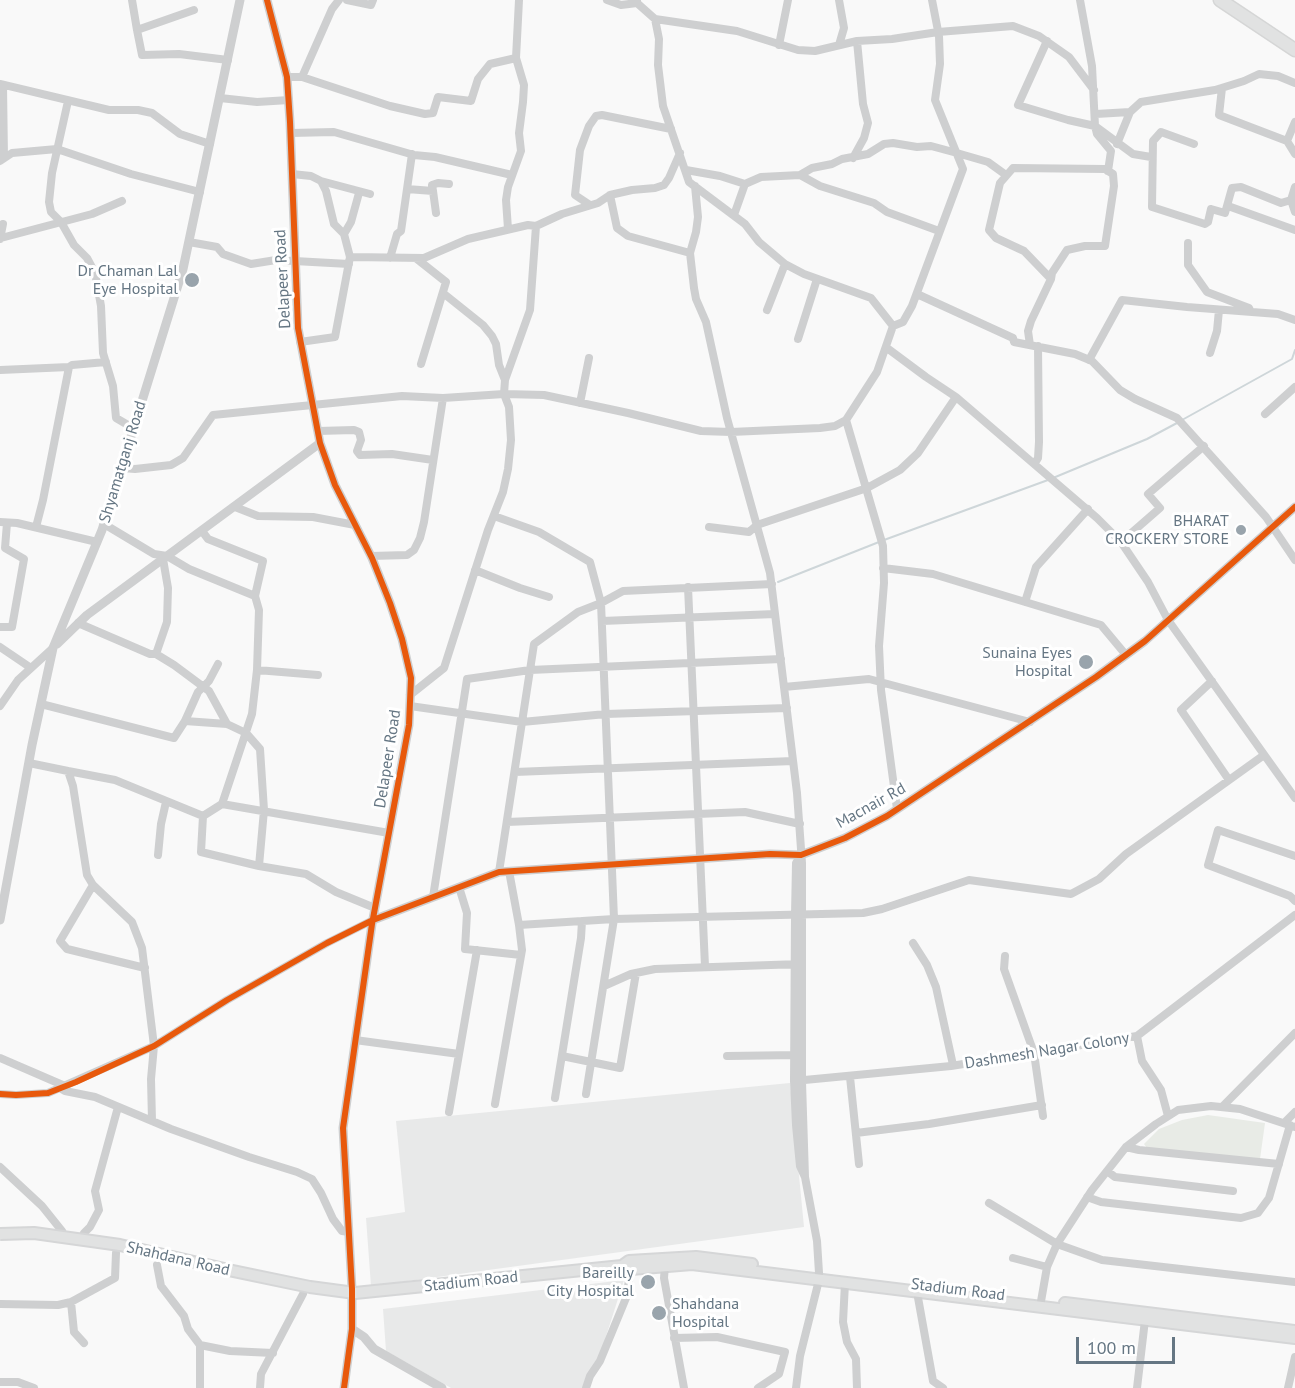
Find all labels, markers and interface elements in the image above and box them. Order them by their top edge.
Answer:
street label: Delapeer Road [271,229,295,329]
place label: Dr Chaman Lal Eye Hospital [77,261,178,299]
marker: Dr Chaman Lal Eye Hospital [183,271,201,289]
street label: Shyamatganj Road [95,399,151,525]
place label: BHARAT CROCKERY STORE [1105,511,1229,549]
marker: BHARAT CROCKERY STORE [1234,523,1248,537]
place label: Sunaina Eyes Hospital [982,643,1072,681]
marker: Sunaina Eyes Hospital [1077,653,1095,671]
street label: Delapeer Road [371,708,405,810]
street label: Macnair Rd [833,779,909,833]
street label: Dashmesh Nagar Colony [963,1029,1131,1073]
street label: Shahdana Road [125,1238,231,1280]
place label: Bareilly City Hospital [546,1263,634,1301]
street label: Stadium Road [423,1268,519,1296]
marker: Bareilly City Hospital [639,1273,657,1291]
street label: Stadium Road [910,1275,1006,1305]
place label: Shahdana Hospital [672,1294,739,1332]
marker: Shahdana Hospital [650,1304,668,1322]
scale bar [1079,1325,1178,1363]
text: 100 m [1087,1336,1136,1359]

